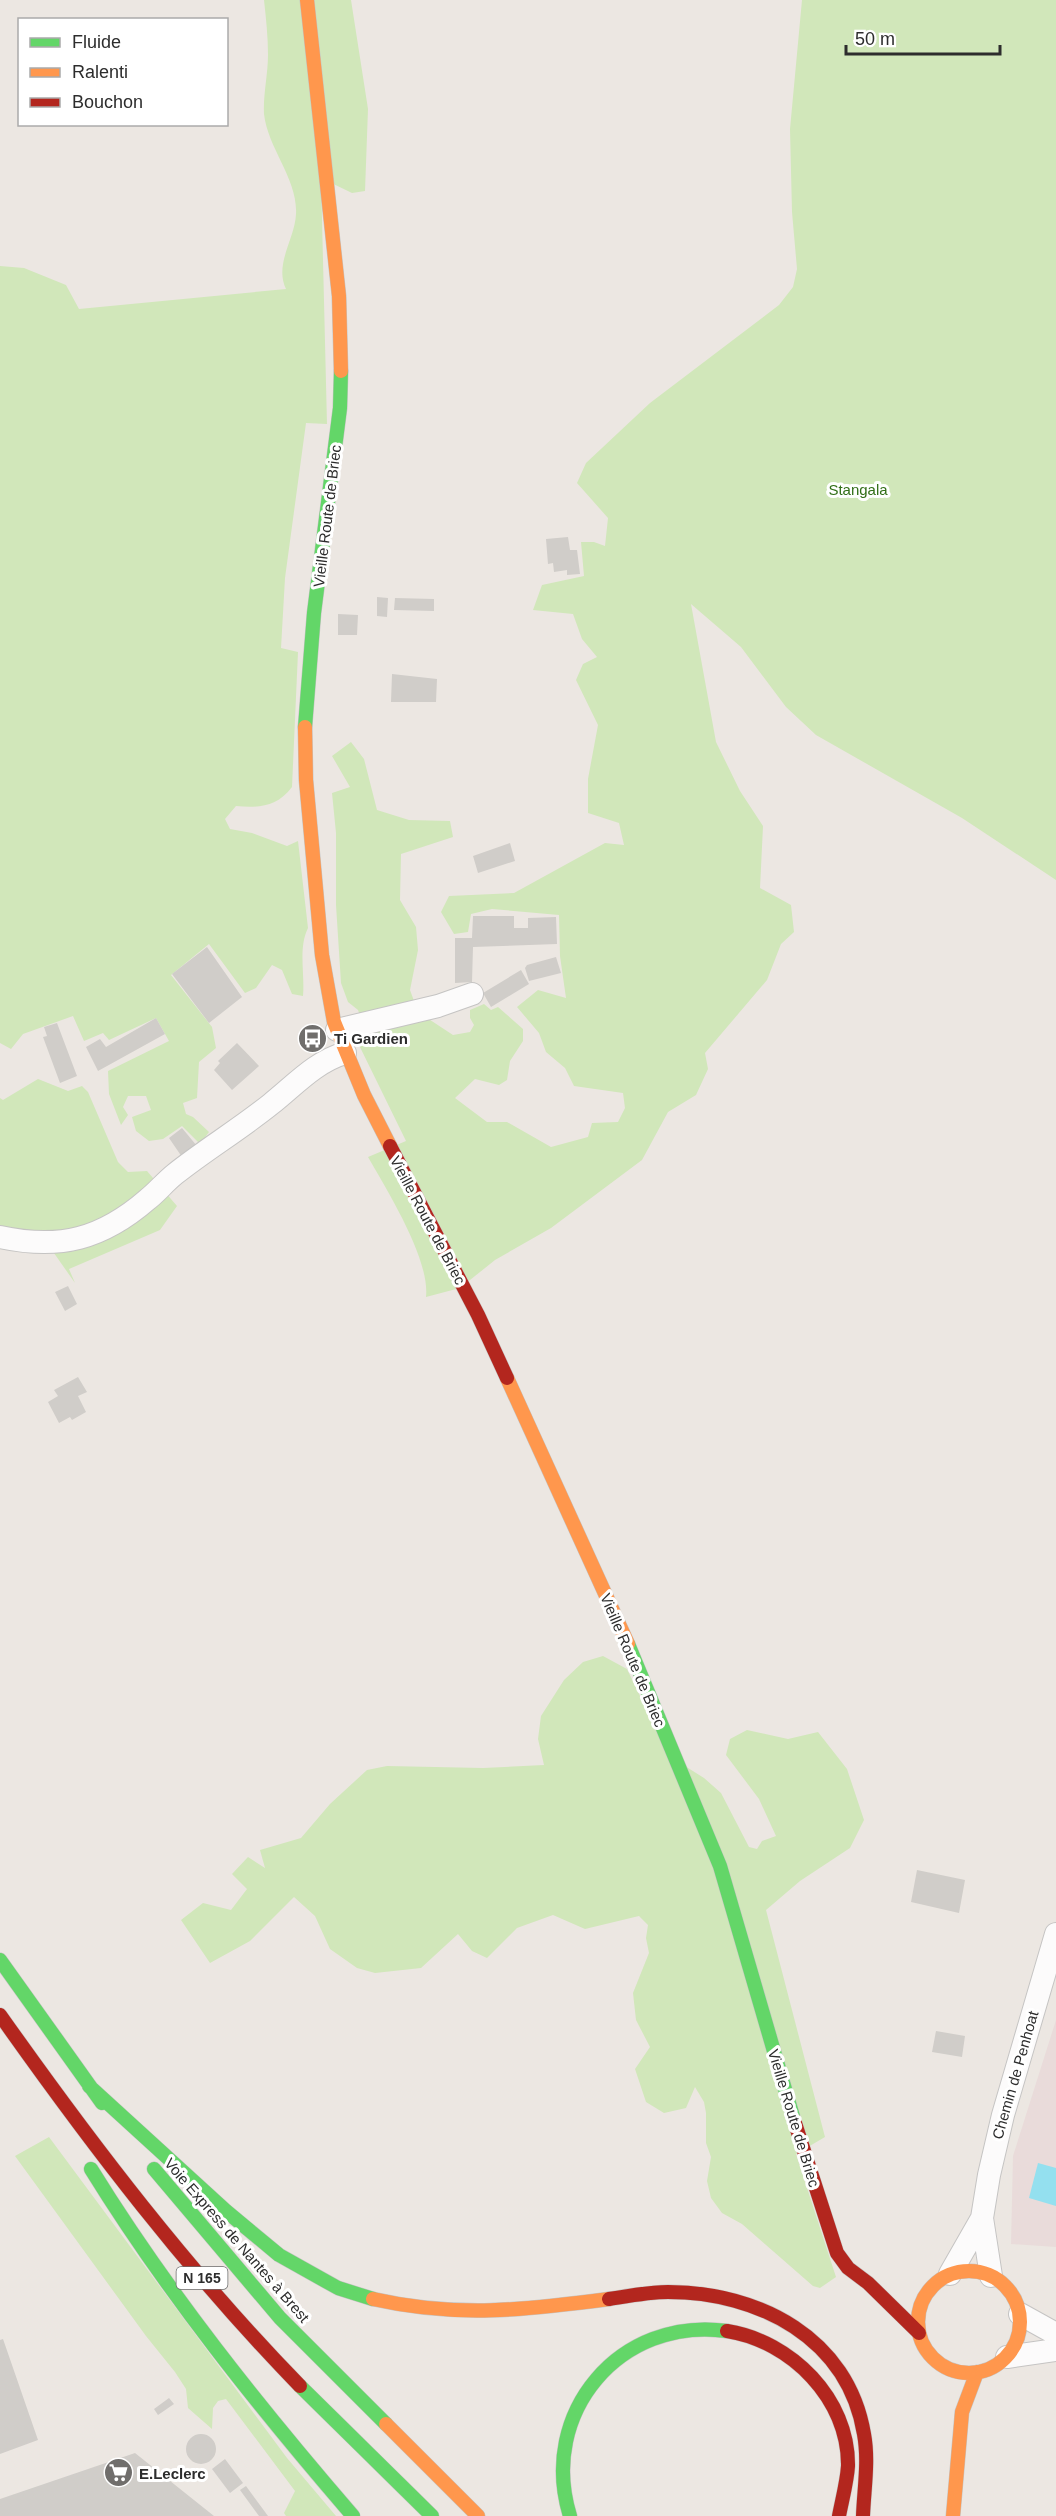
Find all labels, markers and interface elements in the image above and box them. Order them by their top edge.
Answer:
legend [18,18,228,126]
scale bar [846,18,1000,56]
text: 50 m [855,29,895,49]
text: Fluide [72,32,121,52]
text: Ralenti [72,62,128,82]
text: Bouchon [72,92,143,112]
street label: Vieille Route de Briec [310,443,344,588]
park label: Stangala [828,481,888,498]
bus stop icon: Ti Gardien [297,1022,329,1054]
place label: Ti Gardien [334,1030,408,1047]
street label: Vieille Route de Briec [387,1153,469,1288]
street label: Vieille Route de Briec [597,1591,669,1730]
street label: Chemin de Penhoat [989,2008,1042,2141]
street label: Vieille Route de Briec [765,2047,823,2189]
street label: Voie Express de Nantes à Brest [161,2155,313,2326]
road number: N 165 [176,2267,228,2289]
supermarket icon: E.Leclerc [102,2457,134,2489]
place label: E.Leclerc [139,2465,206,2482]

